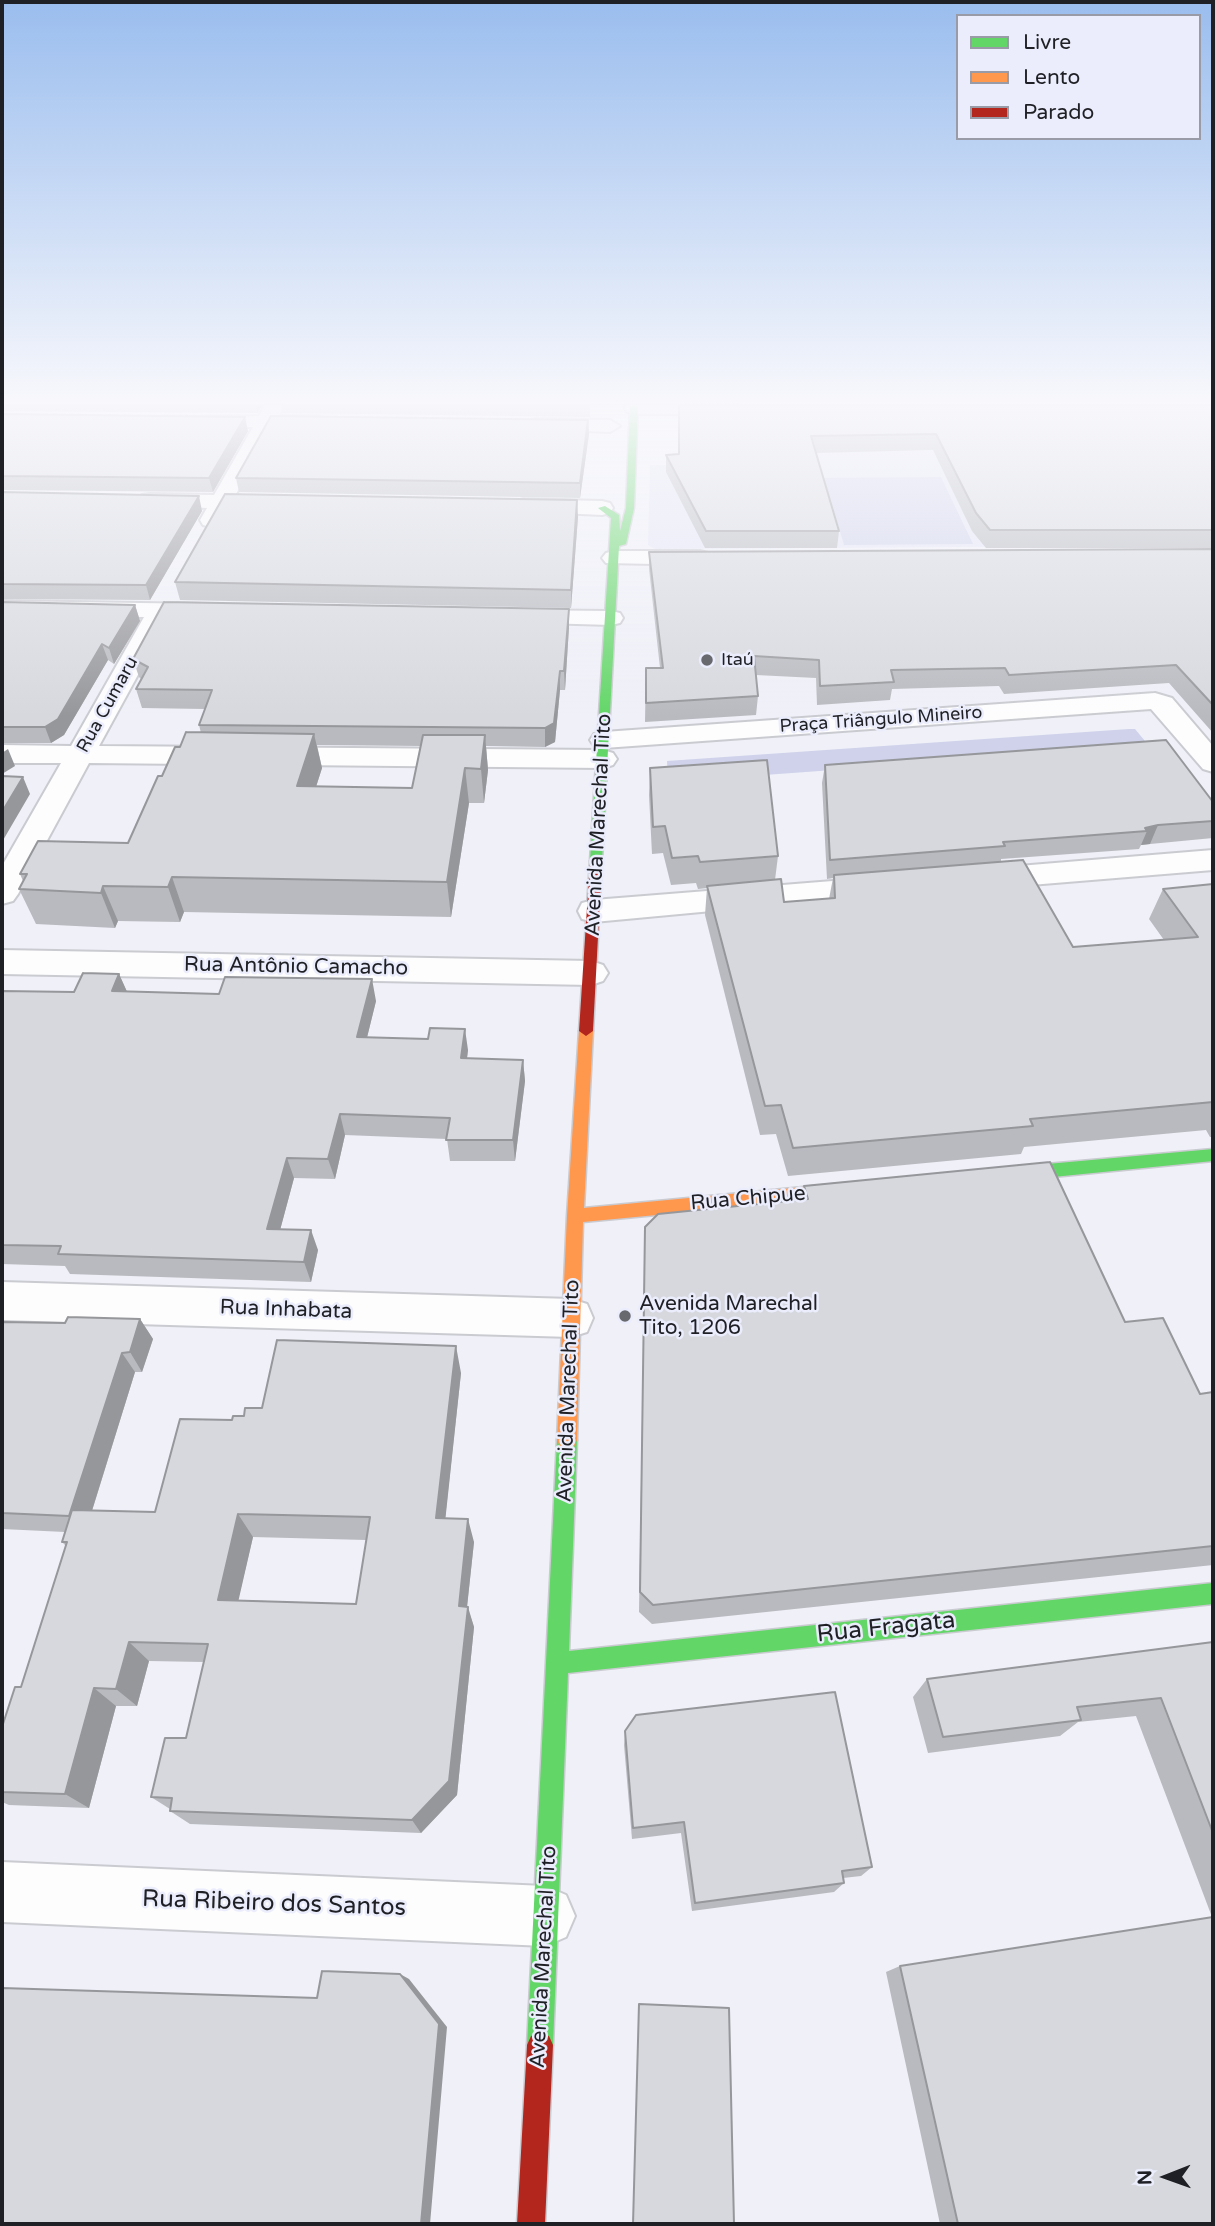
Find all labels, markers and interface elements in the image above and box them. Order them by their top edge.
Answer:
legend [956,14,1201,140]
text: Livre [1023,30,1071,55]
text: Lento [1023,65,1080,90]
text: Parado [1023,100,1094,125]
place label: Itaú [721,649,754,671]
marker: Itaú [699,652,715,668]
street label: Rua Cumaru [73,653,143,757]
street label: Praça Triângulo Mineiro [779,702,983,738]
street label: Avenida Marechal Tito [581,713,617,937]
street label: Rua Antônio Camacho [184,952,408,982]
street label: Rua Chipue [689,1181,807,1217]
street label: Avenida Marechal Tito [553,1279,585,1503]
place label: Avenida Marechal Tito, 1206 [639,1291,818,1341]
street label: Rua Inhabata [219,1295,353,1325]
marker: Avenida Marechal Tito, 1206 [617,1308,633,1324]
street label: Rua Fragata [815,1606,957,1650]
street label: Avenida Marechal Tito [526,1845,562,2069]
street label: Rua Ribeiro dos Santos [142,1885,406,1923]
north arrow [1131,2142,1201,2212]
text: N [1134,2170,1156,2185]

